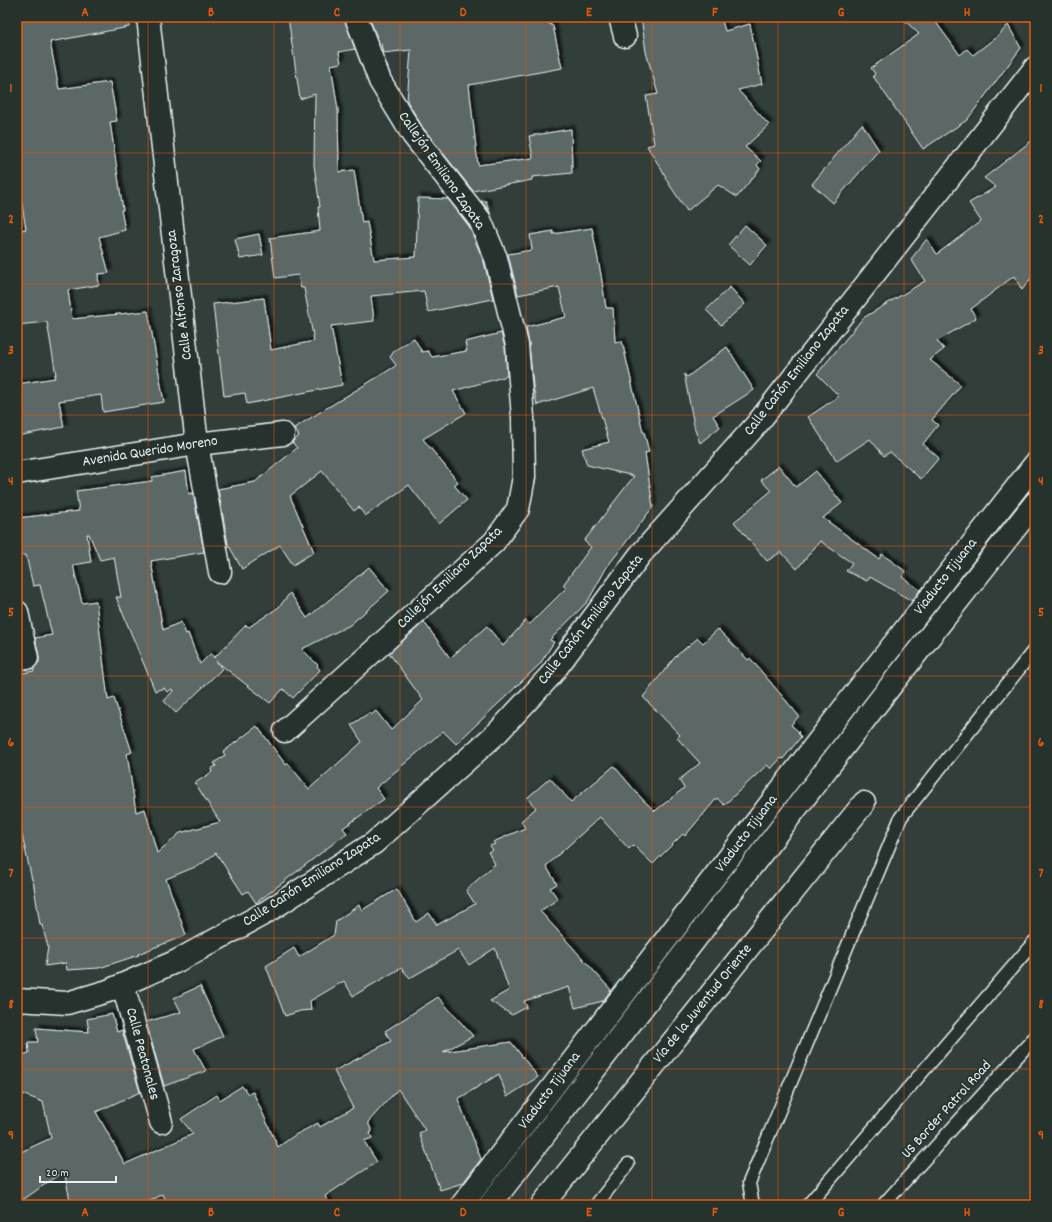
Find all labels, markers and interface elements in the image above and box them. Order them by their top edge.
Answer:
text: A [81,4,89,23]
text: B [208,4,214,23]
text: C [334,4,341,23]
text: D [460,4,467,23]
text: E [586,4,593,23]
text: F [712,4,718,23]
text: G [838,4,845,23]
text: H [964,4,971,23]
text: 1 [10,80,13,99]
text: 1 [1040,80,1043,99]
street label: Callejón Emiliano Zapata [392,108,491,235]
text: 2 [8,211,14,230]
text: 2 [1038,211,1044,230]
street label: Calle Alfonso Zaragoza [161,228,199,361]
street label: Calle Cañón Emiliano Zapata [739,300,856,441]
text: 3 [8,342,14,361]
text: 3 [1038,342,1044,361]
street label: Avenida Querido Moreno [81,430,220,474]
text: 4 [8,473,14,492]
text: 4 [1038,473,1044,492]
street label: Callejón Emiliano Zapata [392,521,509,634]
street label: Viaducto Tijuana [909,533,984,620]
street label: Calle Cañón Emiliano Zapata [533,549,650,690]
text: 5 [8,604,14,623]
text: 5 [1038,604,1044,623]
text: 6 [8,734,15,753]
text: 6 [1038,734,1045,753]
street label: Viaducto Tijuana [710,790,784,877]
street label: Calle Cañón Emiliano Zapata [239,827,386,933]
text: 7 [9,865,14,884]
text: 7 [1039,865,1044,884]
street label: Vía de la Juventud Oriente [648,939,758,1069]
text: 8 [8,996,14,1015]
text: 8 [1038,996,1044,1015]
street label: Calle Peatonales [119,1005,165,1103]
street label: Viaducto Tijuana [513,1047,587,1134]
street label: US Border Patrol Road [897,1056,997,1164]
text: 9 [8,1127,14,1146]
text: 9 [1038,1127,1044,1146]
scale bar [40,1158,116,1184]
text: 20 m [46,1165,69,1182]
text: A [81,1204,89,1222]
text: B [208,1204,214,1222]
text: C [334,1204,341,1222]
text: D [460,1204,467,1222]
text: E [586,1204,593,1222]
text: F [712,1204,718,1222]
text: G [838,1204,845,1222]
text: H [964,1204,971,1222]

